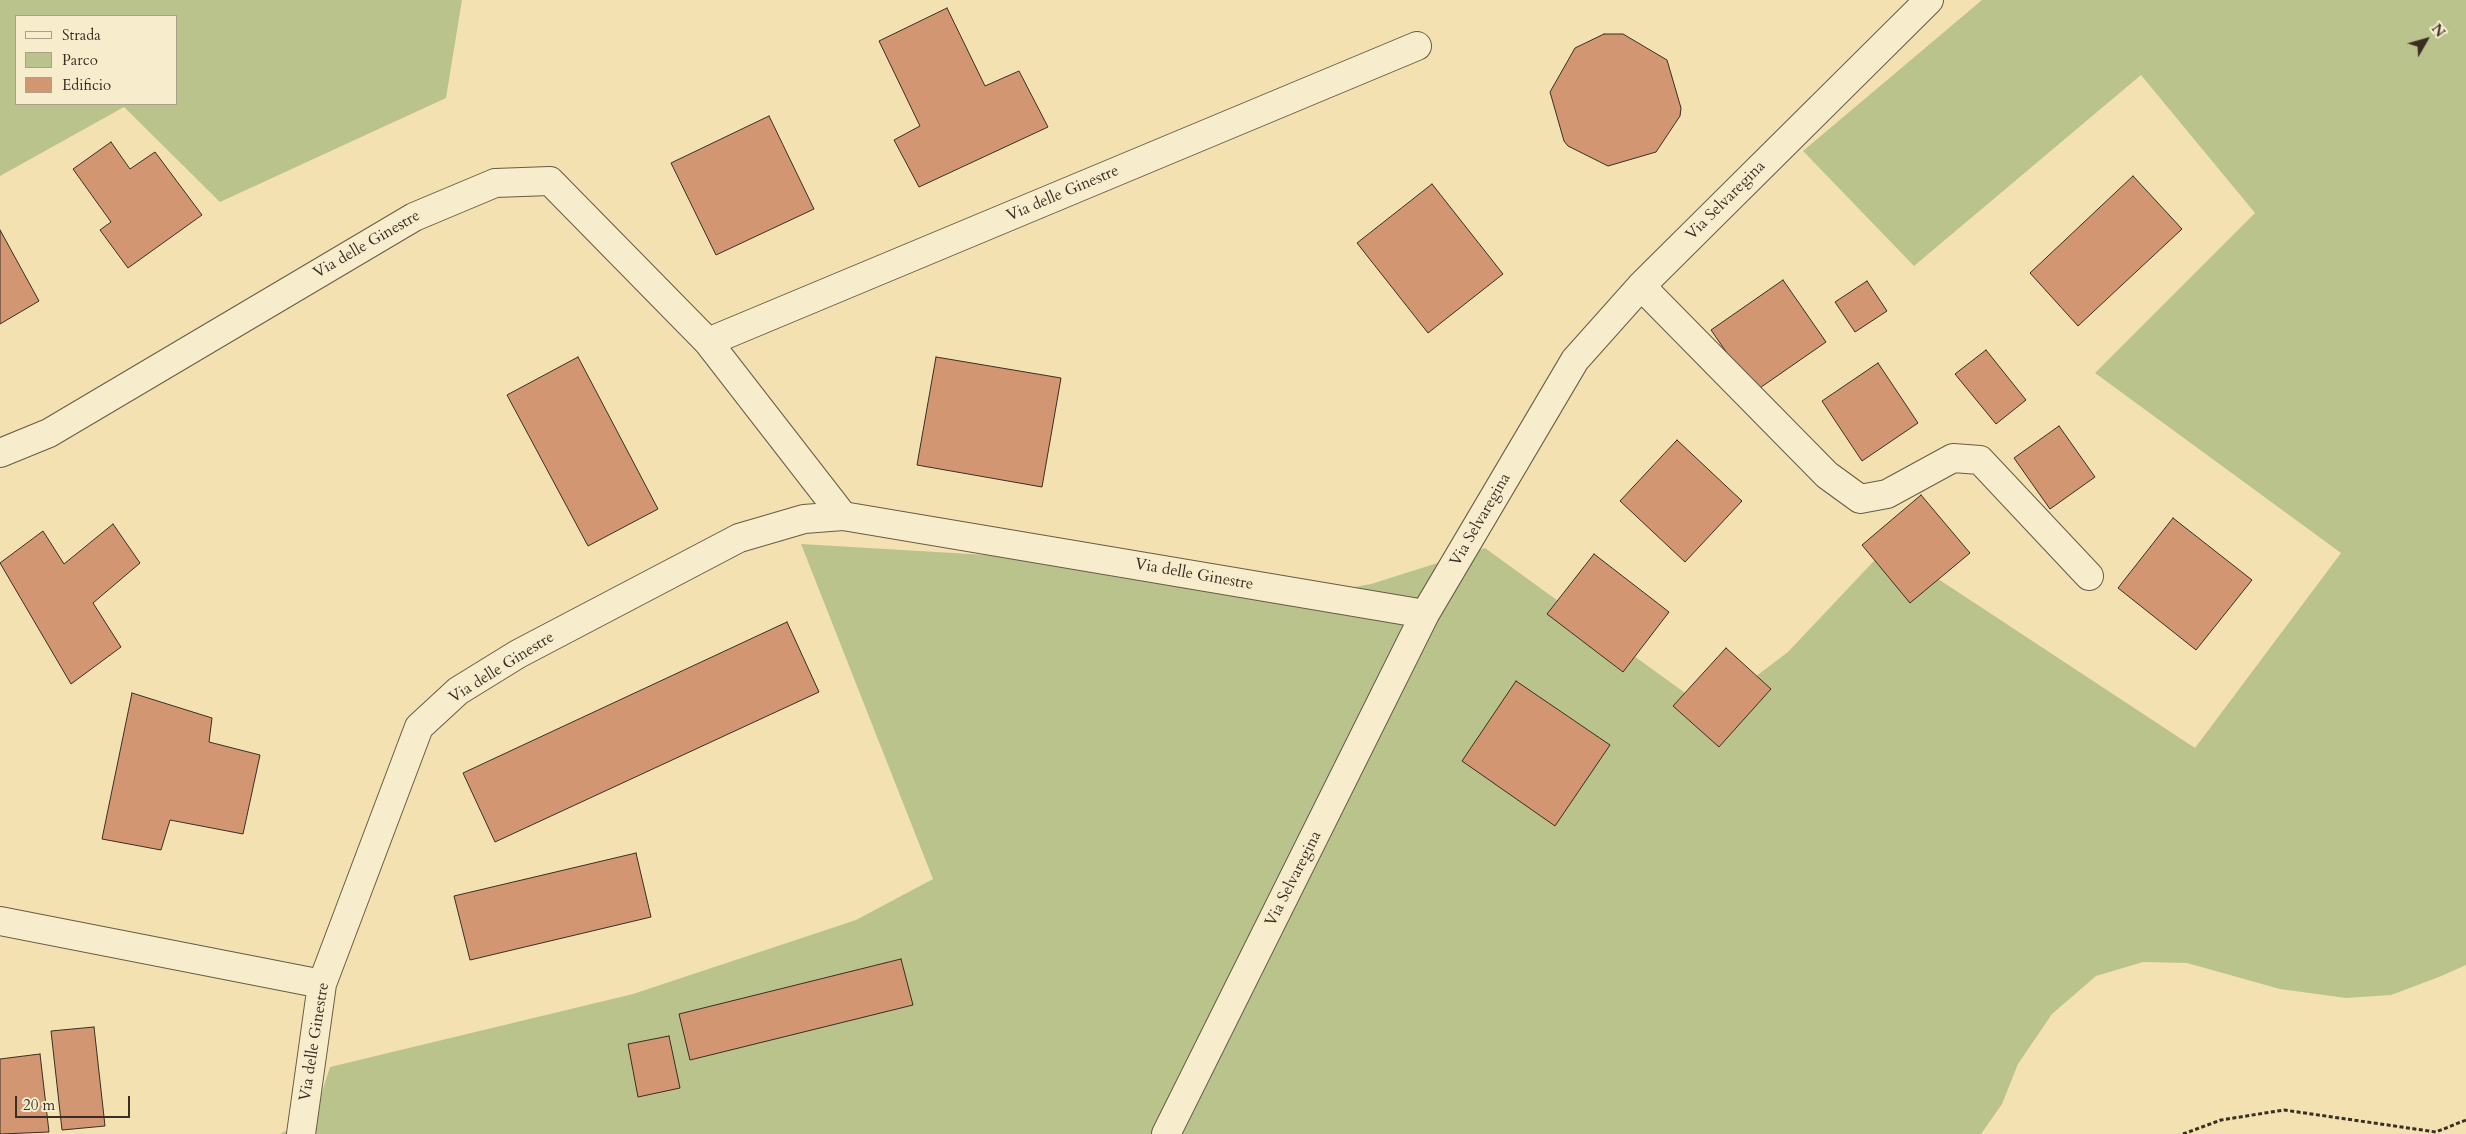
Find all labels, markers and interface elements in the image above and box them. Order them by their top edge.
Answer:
legend [15,15,178,105]
north arrow [2401,15,2451,65]
text: N [2427,20,2449,41]
text: Strada [62,25,101,45]
text: Parco [62,50,98,70]
text: Edificio [62,75,111,95]
street label: Via Selvaregina [1682,157,1770,245]
street label: Via delle Ginestre [1004,162,1122,226]
street label: Via delle Ginestre [310,207,424,283]
street label: Via Selvaregina [1447,470,1515,570]
street label: Via delle Ginestre [1133,555,1255,595]
street label: Via delle Ginestre [446,628,558,708]
street label: Via Selvaregina [1262,828,1326,930]
street label: Via delle Ginestre [296,981,334,1103]
scale bar [18,1086,132,1118]
text: 20 m [23,1095,55,1115]

